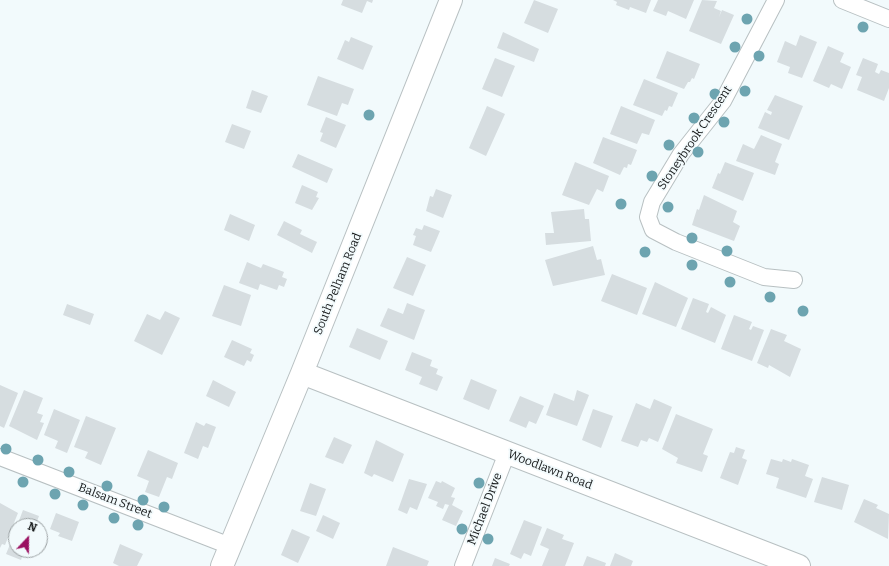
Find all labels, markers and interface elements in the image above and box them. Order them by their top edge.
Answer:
street label: Stoneybrook Crescent [655,83,735,193]
street label: South Pelham Road [311,231,365,337]
street label: Woodlawn Road [506,447,594,493]
street label: Michael Drive [465,471,505,547]
street label: Balsam Street [76,480,154,522]
north arrow [8,518,48,558]
text: N [26,520,39,535]

